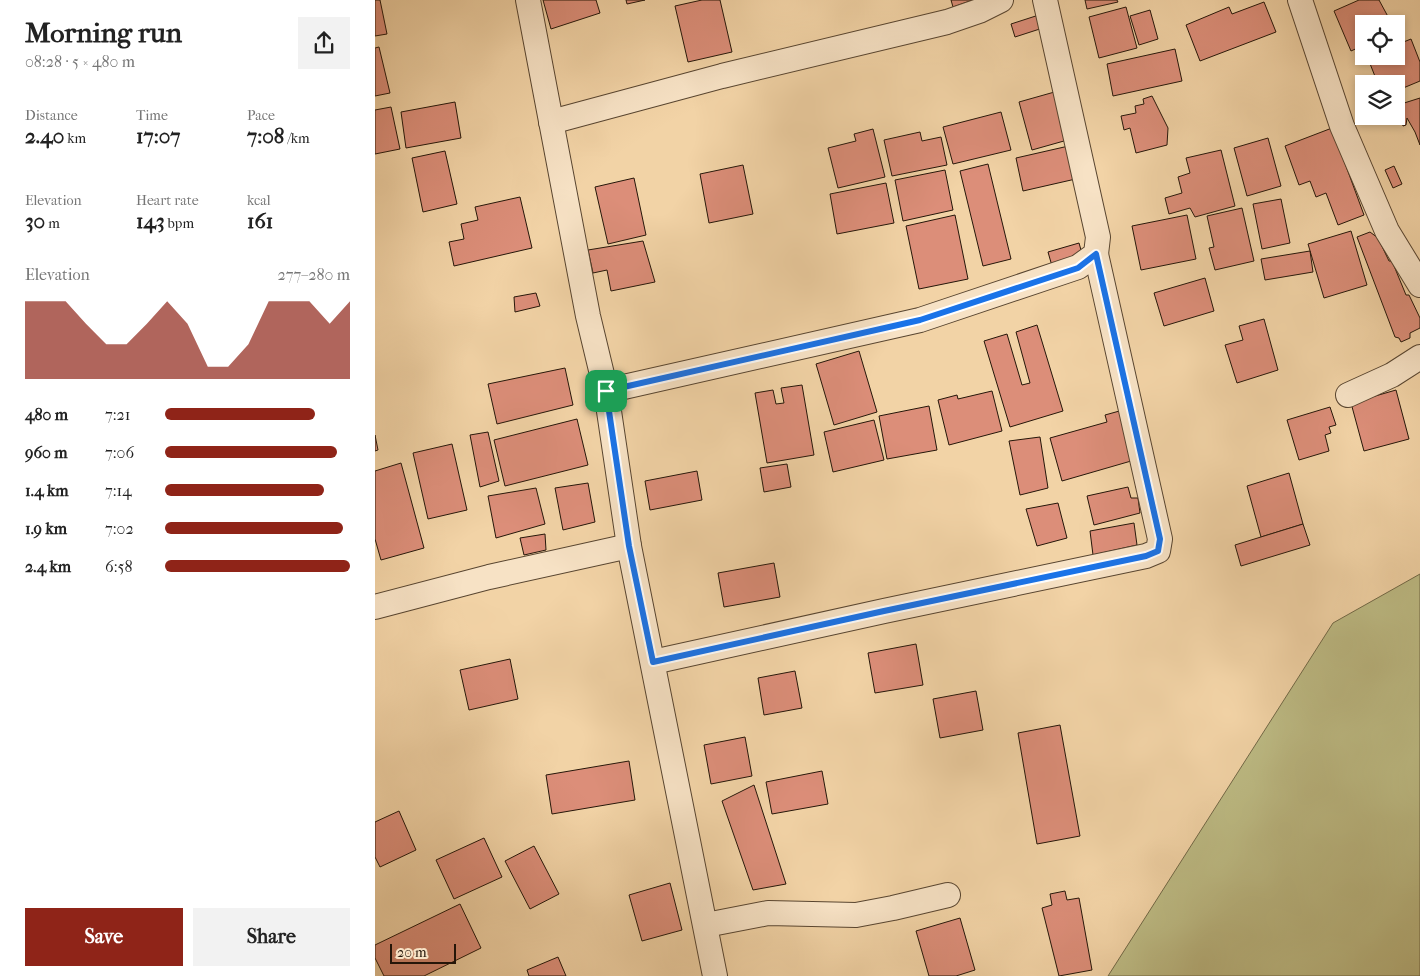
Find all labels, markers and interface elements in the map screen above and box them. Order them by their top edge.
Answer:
map controls [1355,15,1405,125]
button: locate [1355,15,1405,65]
text: Morning run [25,16,182,49]
button: share [298,17,350,69]
text: 08:28 · 5 × 480 m [25,52,135,71]
button: layers [1355,75,1405,125]
text: Distance [25,107,78,124]
text: Time [136,107,168,124]
text: Pace [247,107,275,124]
text: 2.40 [25,124,64,148]
text: 17:07 [136,124,180,148]
text: 7:08 [247,124,284,148]
text: km [64,130,86,147]
text: /km [284,130,310,147]
text: Elevation [25,192,82,209]
text: Heart rate [136,192,199,209]
text: kcal [247,192,271,209]
text: 30 [25,209,45,233]
text: 143 [136,209,165,233]
text: 161 [247,209,273,233]
text: m [45,215,60,232]
text: bpm [165,215,194,232]
text: Elevation [25,265,90,284]
text: 277–280 m [278,265,350,284]
pin [585,370,627,412]
icon: arrive [592,377,620,405]
text: 480 m [25,405,68,424]
text: 7:21 [105,405,131,424]
text: 960 m [25,443,68,462]
text: 7:06 [105,443,134,462]
text: 1.4 km [25,481,69,500]
text: 7:14 [105,481,132,500]
text: 1.9 km [25,519,67,538]
text: 7:02 [105,519,134,538]
text: 2.4 km [25,557,71,576]
text: 6:58 [105,557,133,576]
button: Save [25,908,183,966]
button: Share [193,908,350,966]
scale bar [390,941,456,964]
text: 20 m [397,944,427,961]

